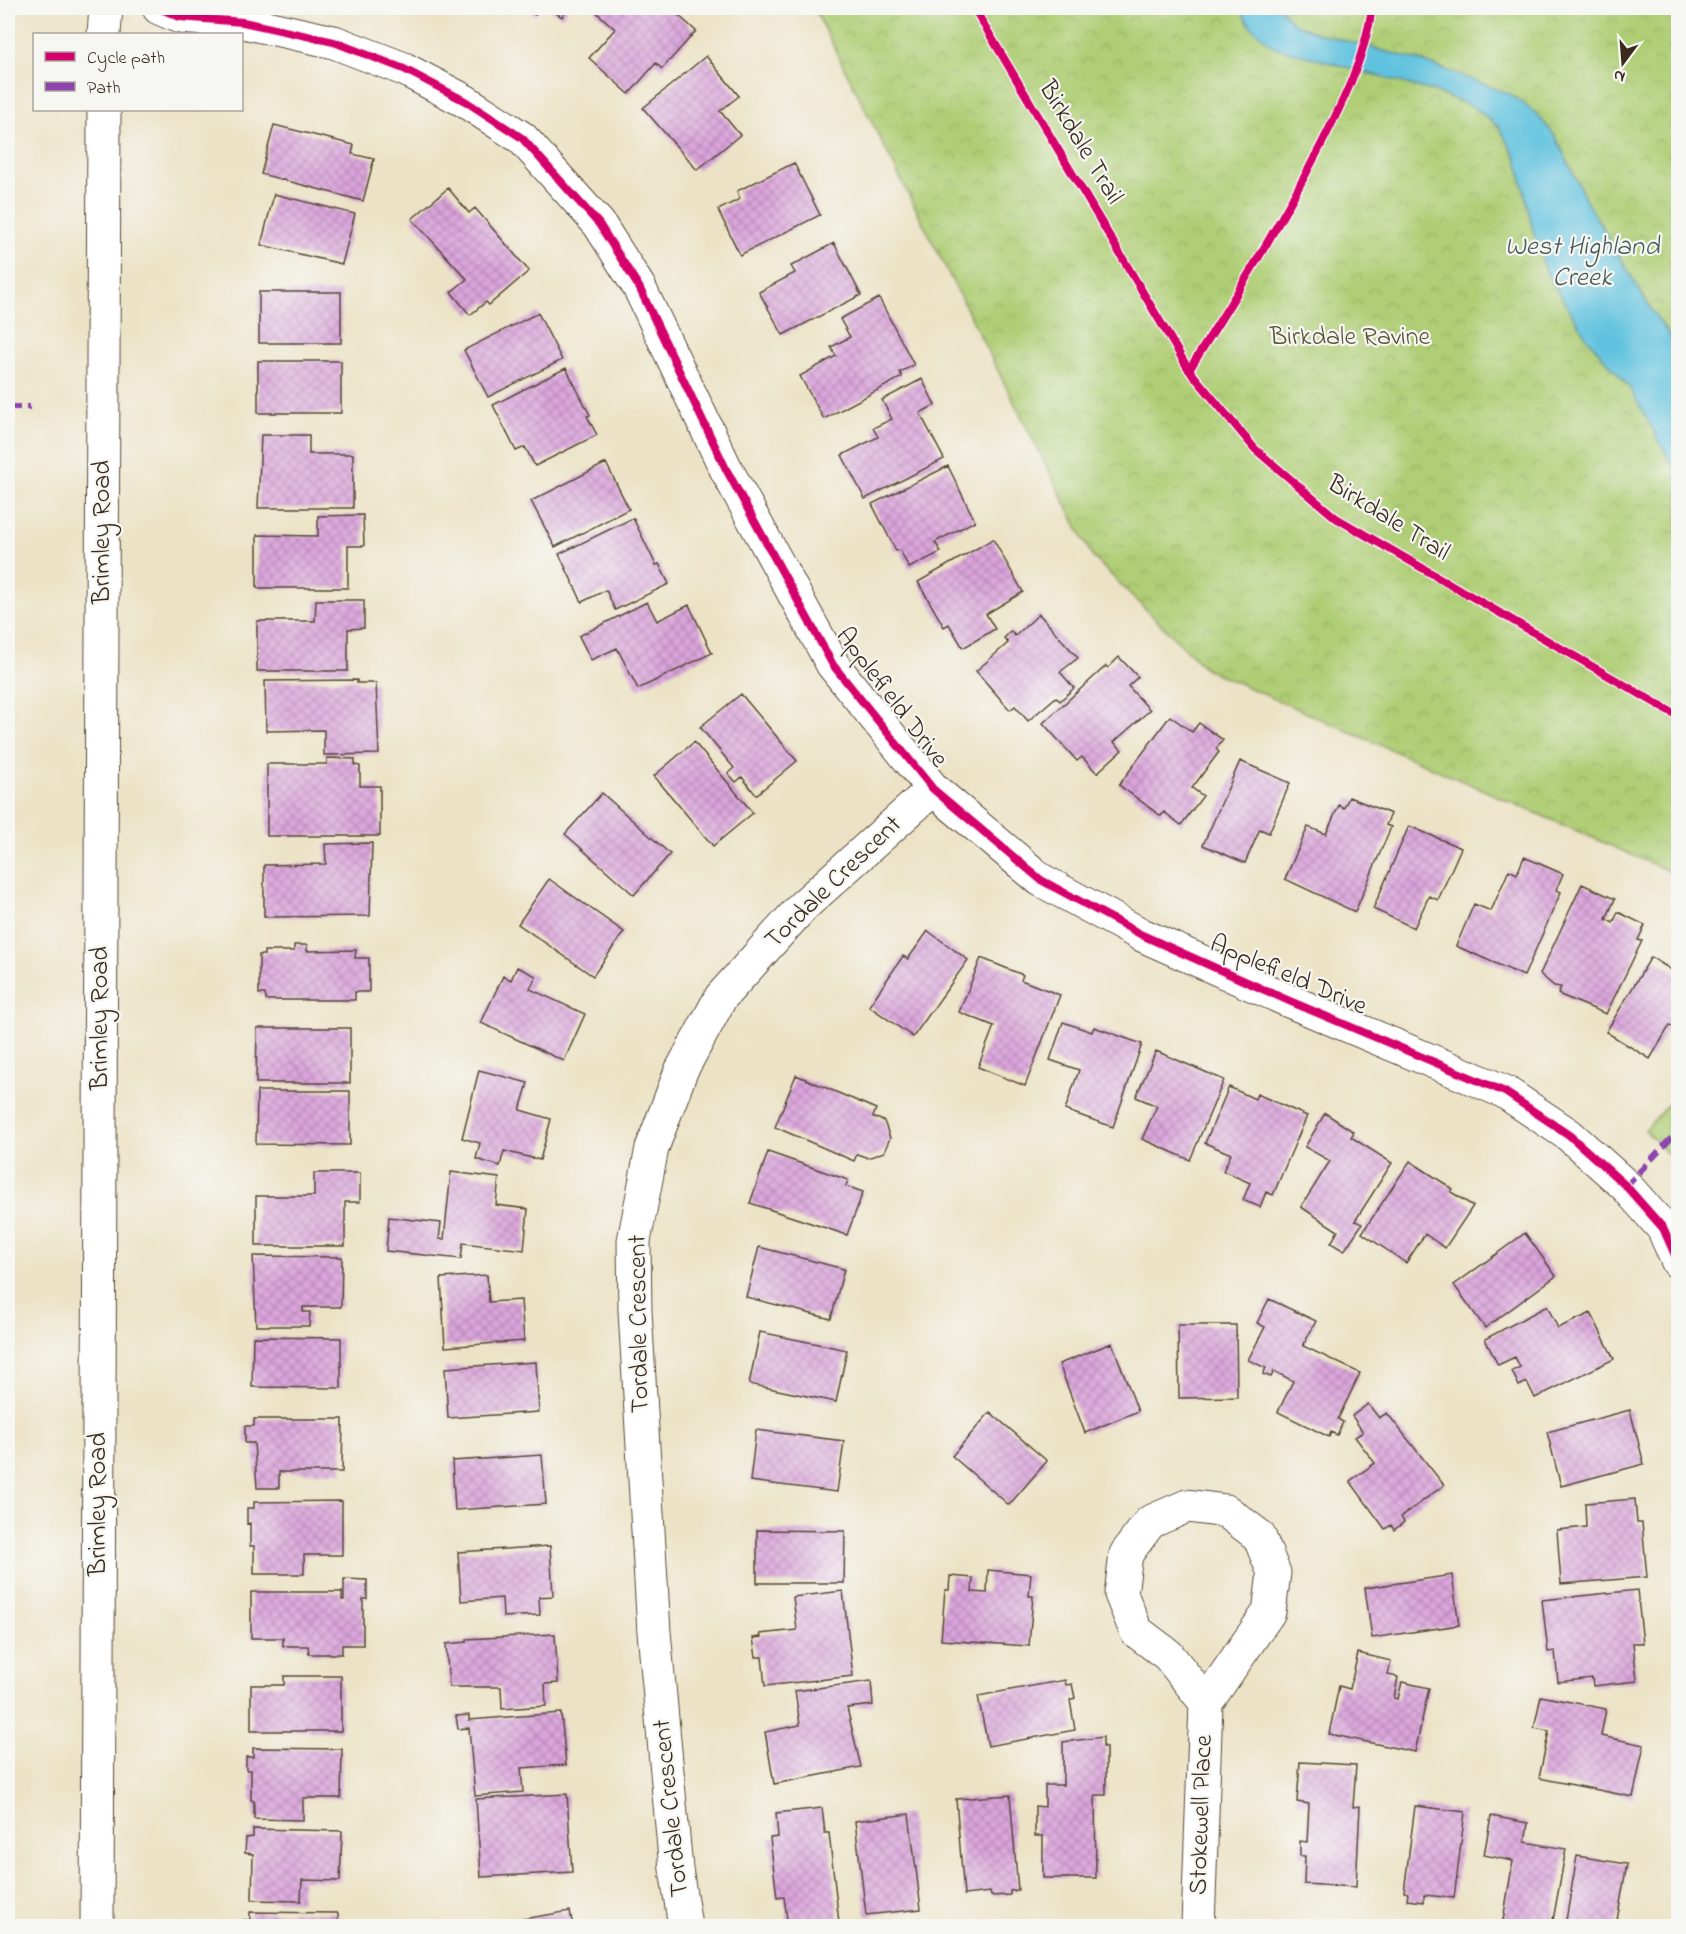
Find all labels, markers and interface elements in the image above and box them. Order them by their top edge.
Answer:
legend [33,33,243,111]
north arrow [1593,33,1653,93]
text: Cycle path [87,46,165,72]
text: N [1611,62,1628,89]
street label: Birkdale Trail [1027,73,1132,212]
text: Path [87,76,121,102]
water label: West Highland Creek [1505,228,1661,298]
park label: Birkdale Ravine [1269,319,1431,357]
street label: Brimley Road [84,460,122,605]
street label: Birkdale Trail [1318,466,1457,572]
street label: Applefield Drive [825,620,957,777]
street label: Tordale Crescent [757,807,912,959]
street label: Applefield Drive [1203,926,1373,1026]
street label: Brimley Road [82,946,120,1091]
street label: Tordale Crescent [619,1234,661,1414]
street label: Brimley Road [80,1432,118,1577]
street label: Tordale Crescent [644,1717,700,1899]
street label: Stokewell Place [1180,1734,1224,1896]

